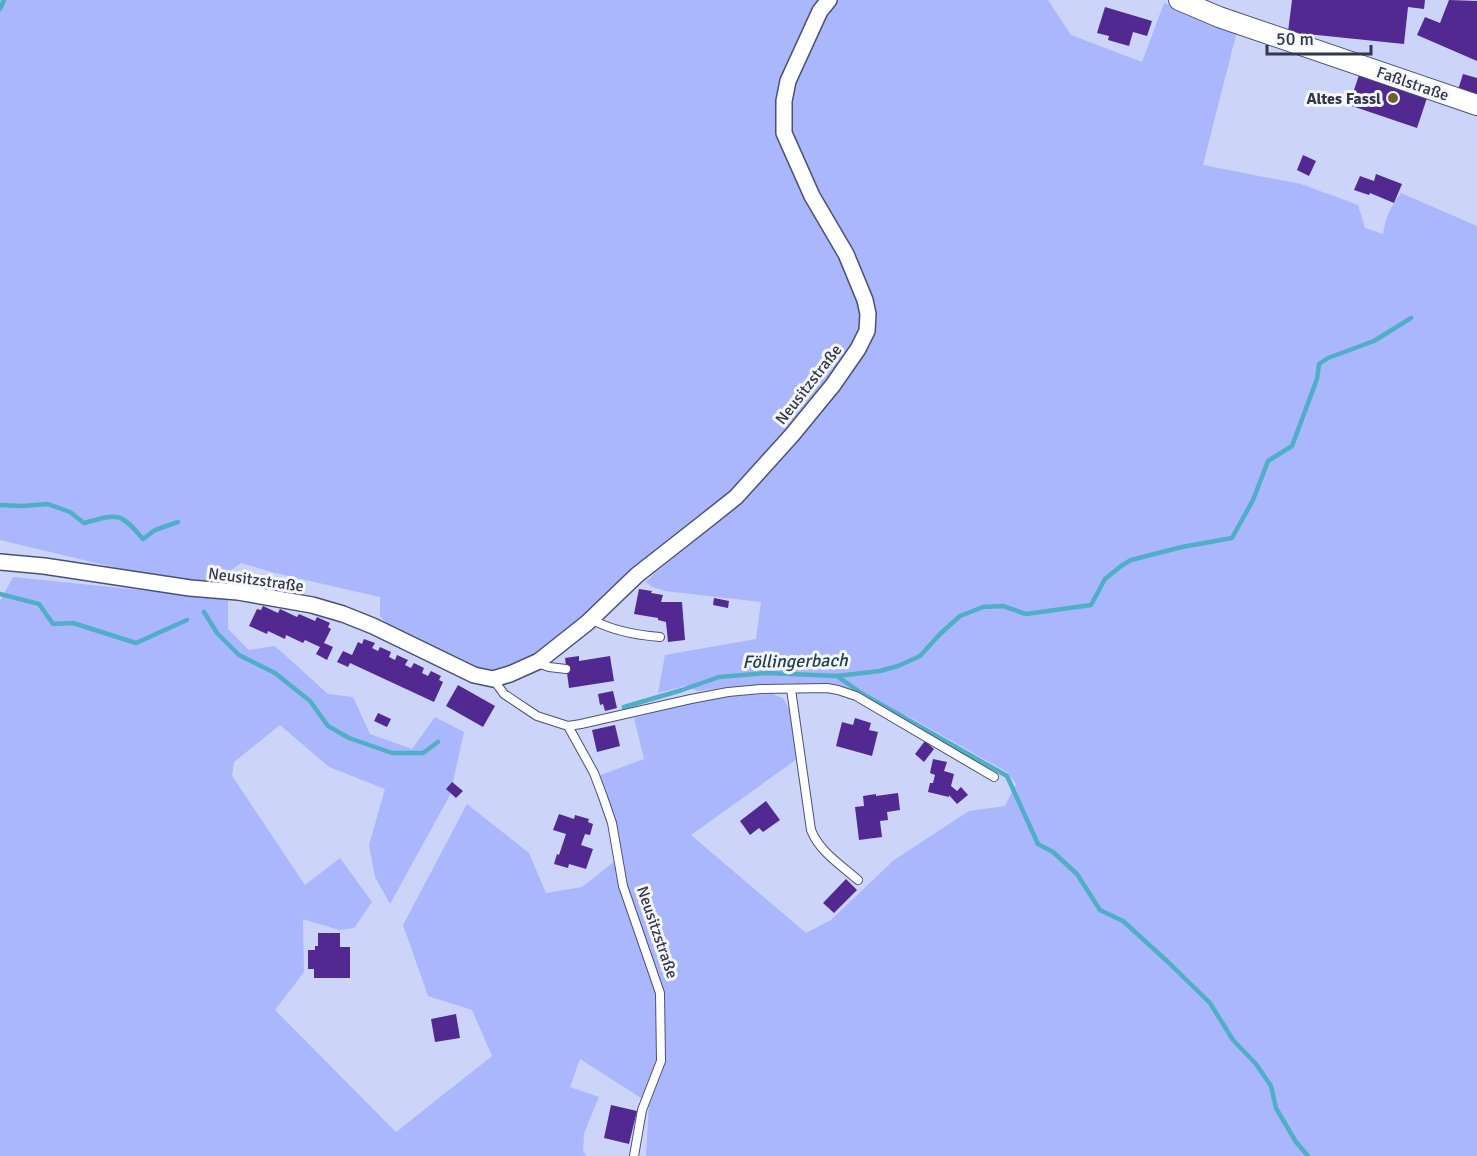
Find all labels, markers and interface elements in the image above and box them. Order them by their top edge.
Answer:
scale bar [1267,18,1370,56]
text: 50 m [1276,28,1314,50]
street label: Faßlstraße [1374,62,1451,106]
place label: Altes Fassl [1306,89,1381,109]
marker: Altes Fassl [1386,91,1400,105]
street label: Neusitzstraße [771,340,846,429]
street label: Neusitzstraße [207,563,305,597]
water label: Föllingerbach [742,649,849,673]
street label: Neusitzstraße [632,883,682,981]

